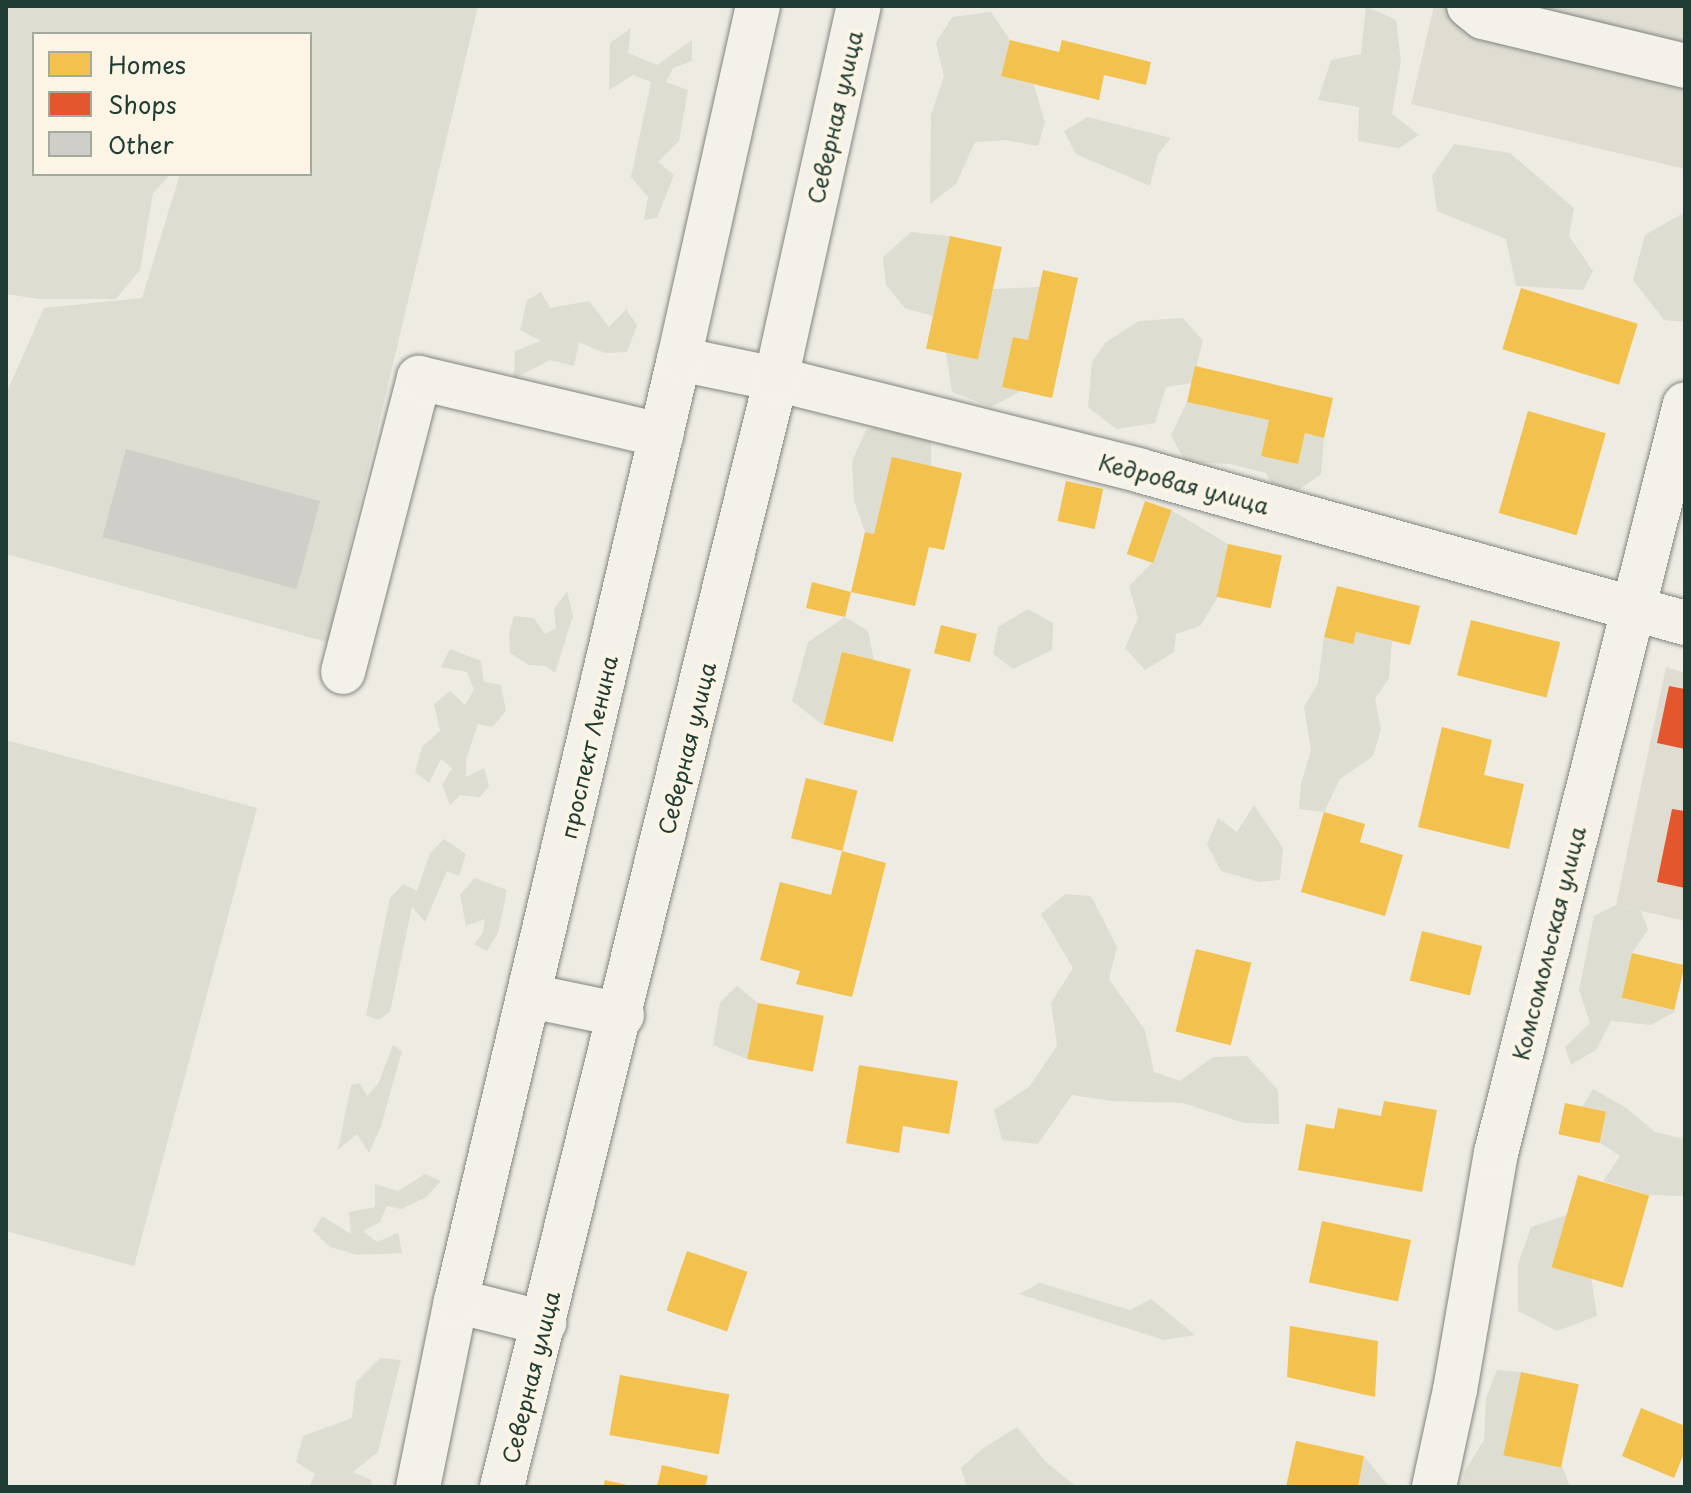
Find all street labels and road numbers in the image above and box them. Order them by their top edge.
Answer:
street label: Северная улица [801,27,867,207]
street label: Кедровая улица [1095,447,1273,519]
street label: проспект Ленина [554,652,622,842]
street label: Северная улица [652,658,720,838]
street label: Комсомольская улица [1506,823,1590,1063]
street label: Северная улица [496,1287,564,1467]

